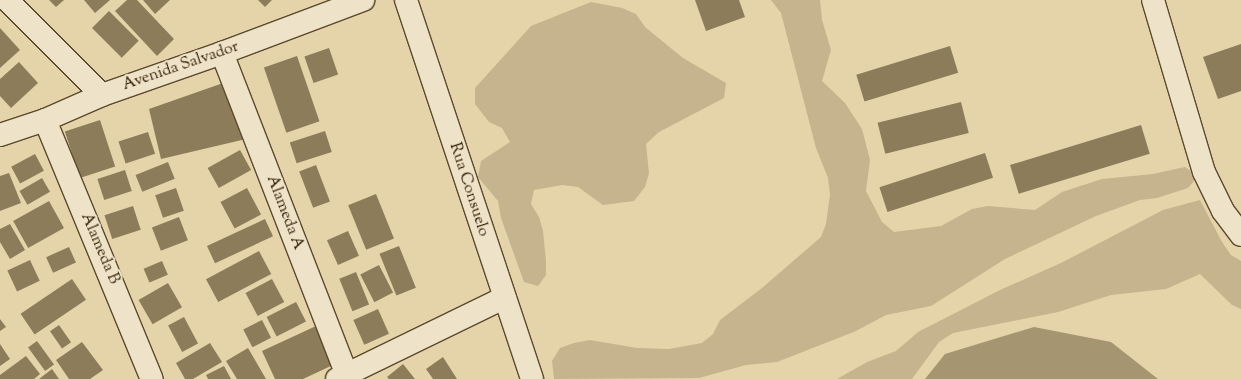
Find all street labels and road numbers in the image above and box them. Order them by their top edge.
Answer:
street label: Avenida Salvador [120,38,242,96]
street label: Rua Consuelo [444,141,492,239]
street label: Alameda A [261,173,307,253]
street label: Alameda B [75,211,123,287]

